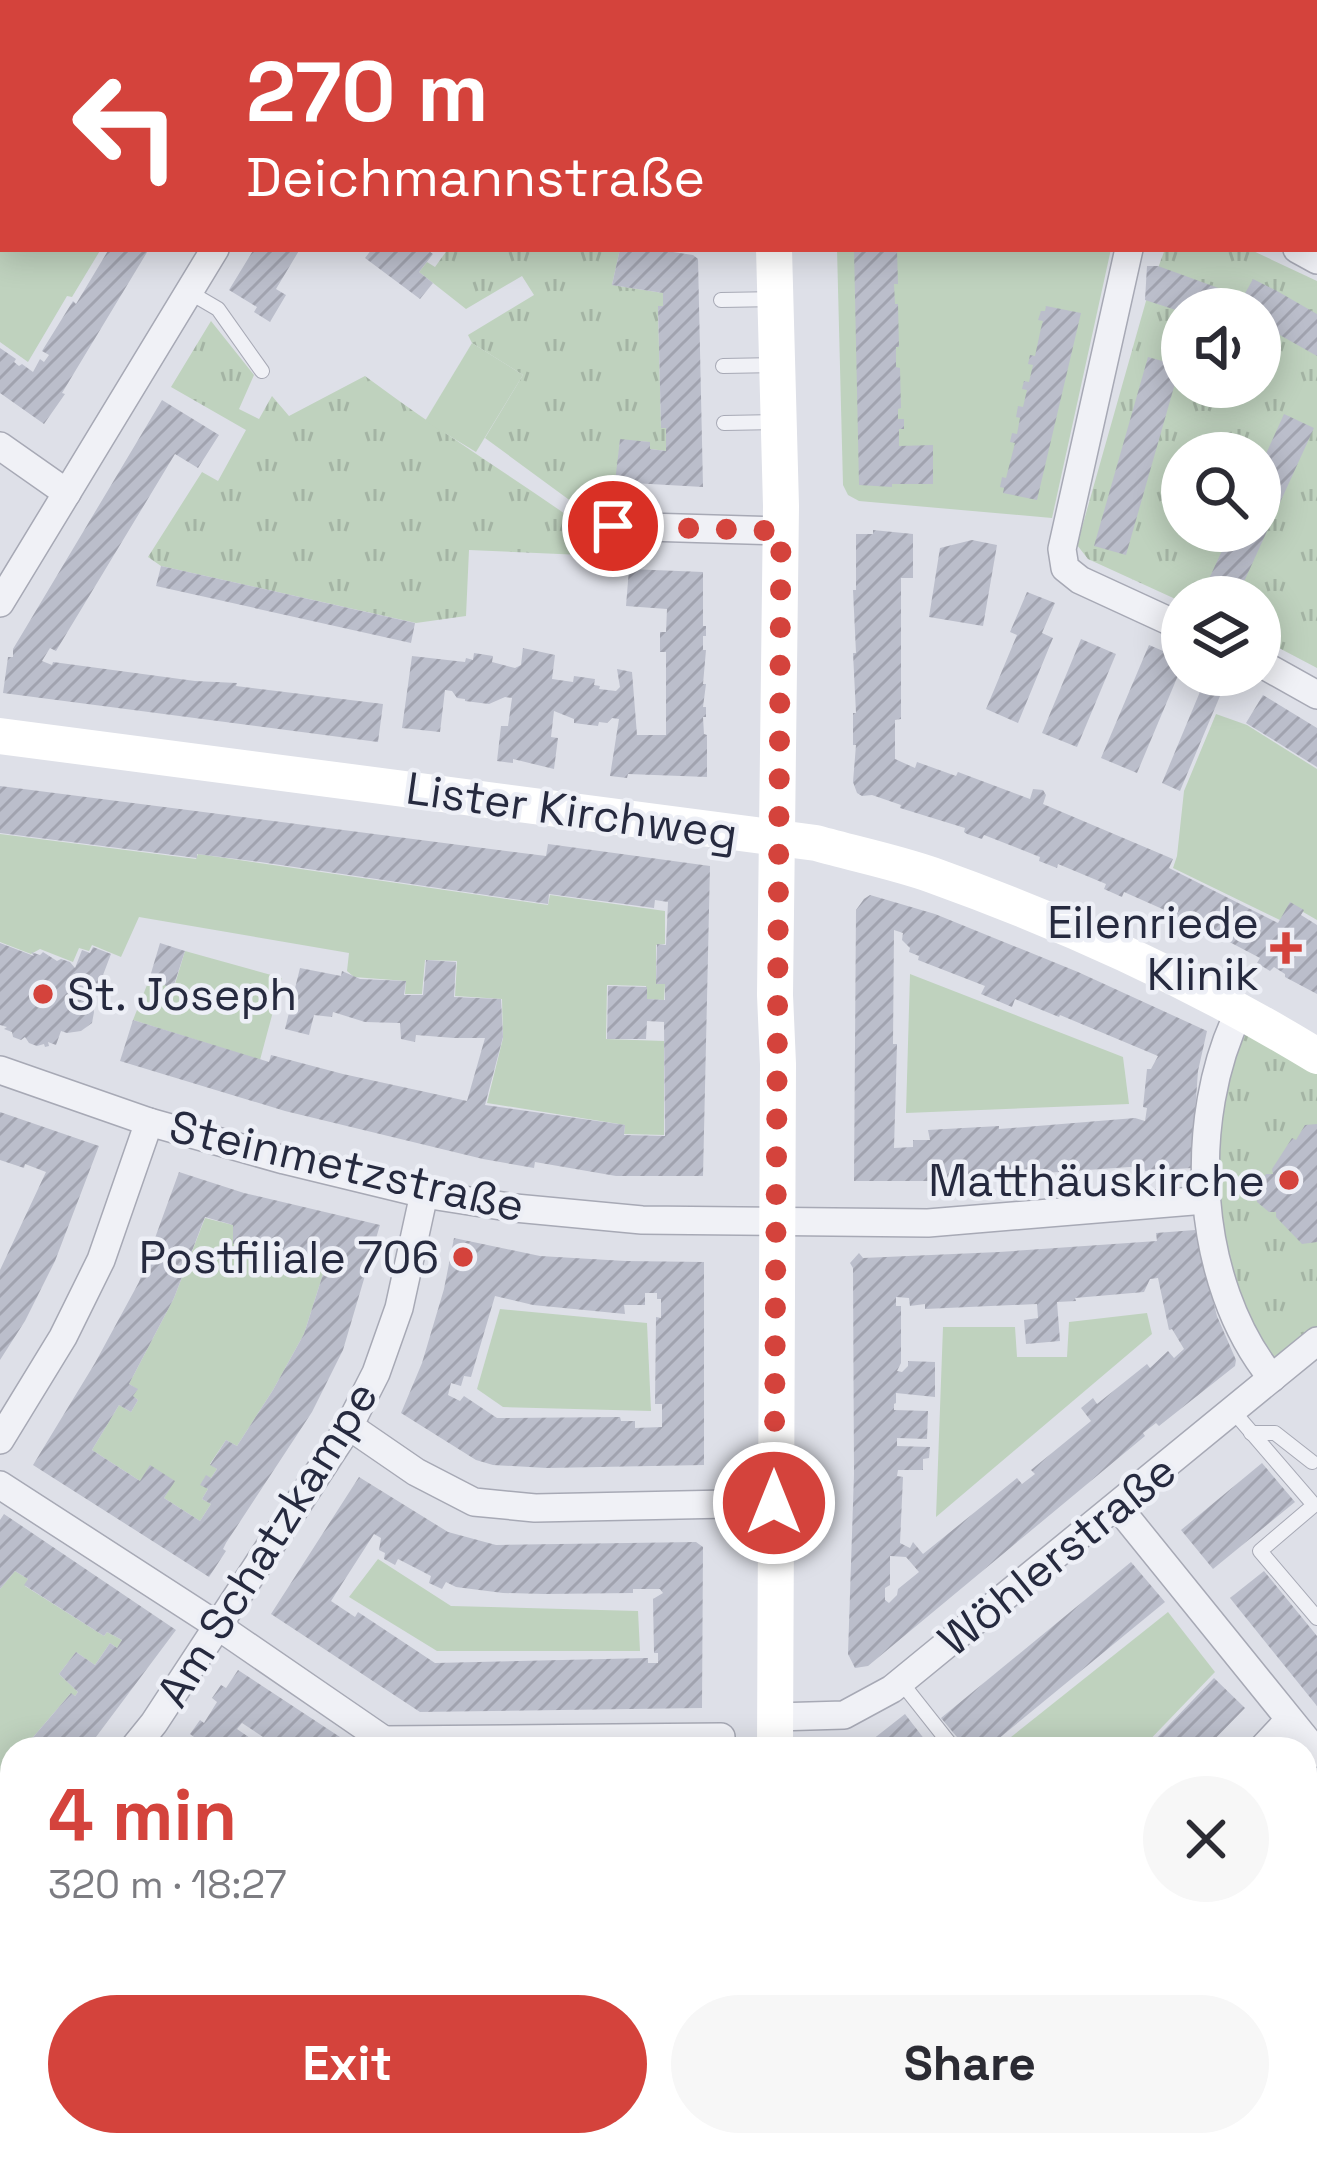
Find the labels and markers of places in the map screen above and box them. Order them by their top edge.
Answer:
pin [562,475,664,577]
place label: Eilenriede Klinik [1047,894,1259,1003]
marker: Eilenriede Klinik [1270,932,1302,964]
place label: St. Joseph [67,966,297,1023]
marker: St. Joseph [30,981,56,1007]
place label: Matthäuskirche [928,1152,1265,1209]
marker: Matthäuskirche [1276,1167,1302,1193]
place label: Postfiliale 706 [139,1229,439,1286]
marker: Postfiliale 706 [450,1244,476,1270]

